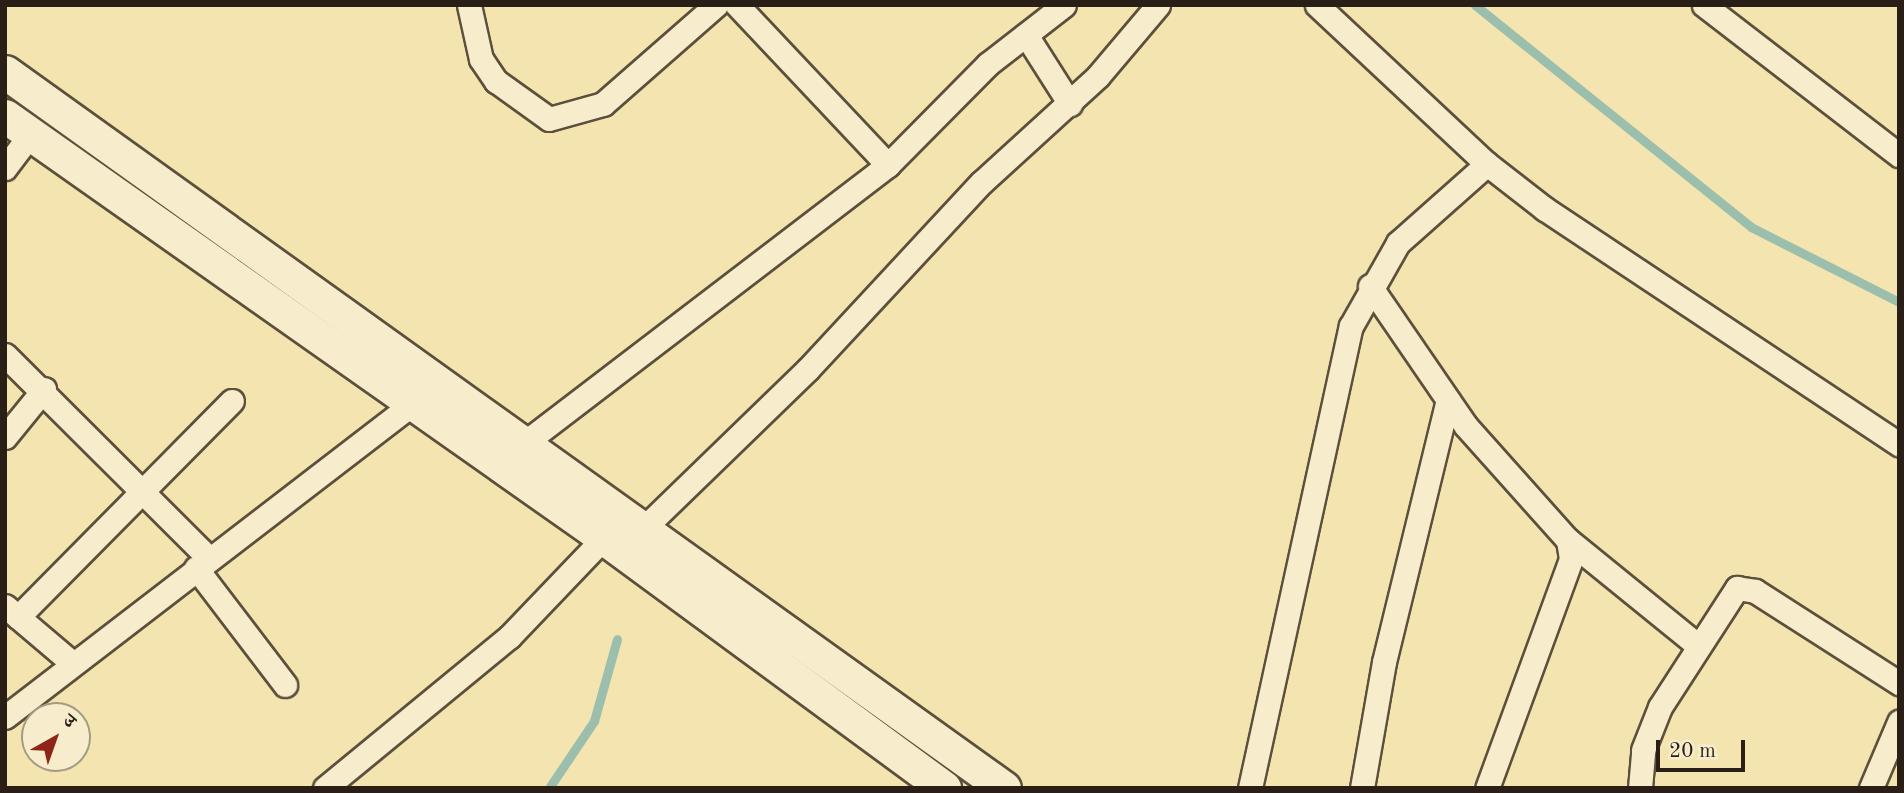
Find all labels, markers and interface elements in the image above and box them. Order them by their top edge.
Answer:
north arrow [21,702,91,772]
text: उ [59,712,78,732]
scale bar [1659,726,1748,770]
text: 20 m [1669,741,1716,762]

